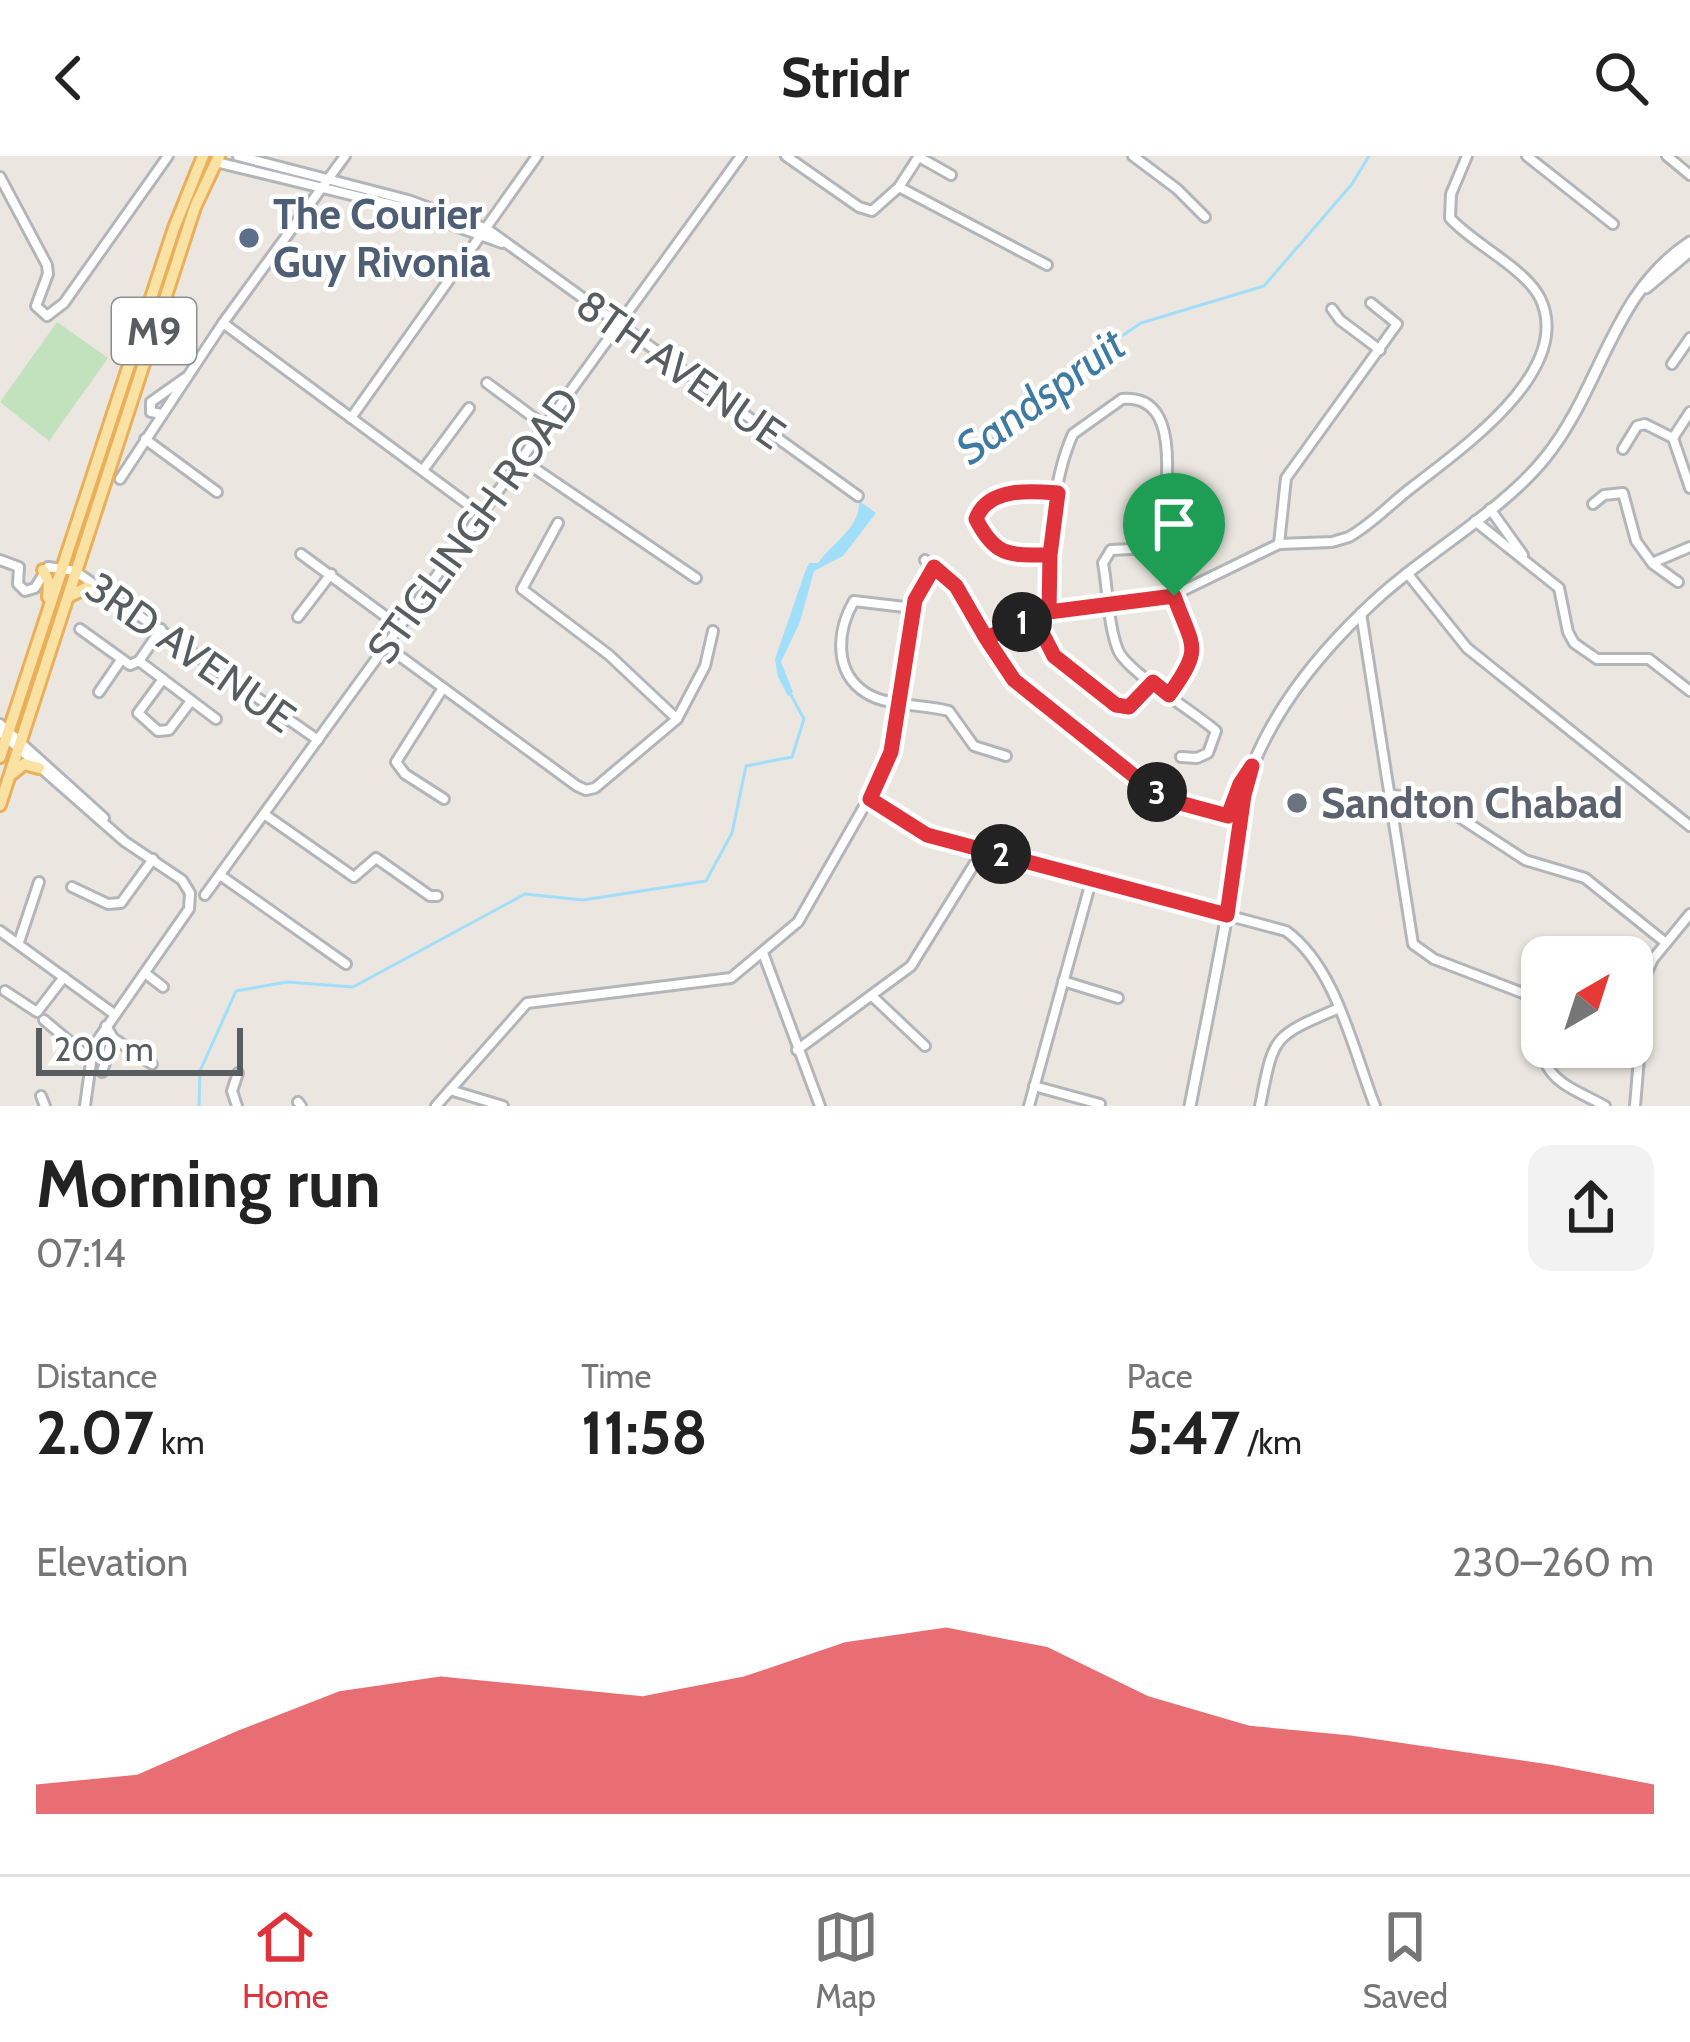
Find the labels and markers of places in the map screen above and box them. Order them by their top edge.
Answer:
place label: The Courier Guy Rivonia [273,188,491,288]
marker: The Courier Guy Rivonia [236,225,262,251]
pin [1123,473,1225,596]
pin: 1 [992,592,1052,652]
pin: 3 [1127,762,1187,822]
place label: Sandton Chabad [1321,777,1623,829]
marker: Sandton Chabad [1284,790,1310,816]
pin: 2 [971,824,1031,884]

